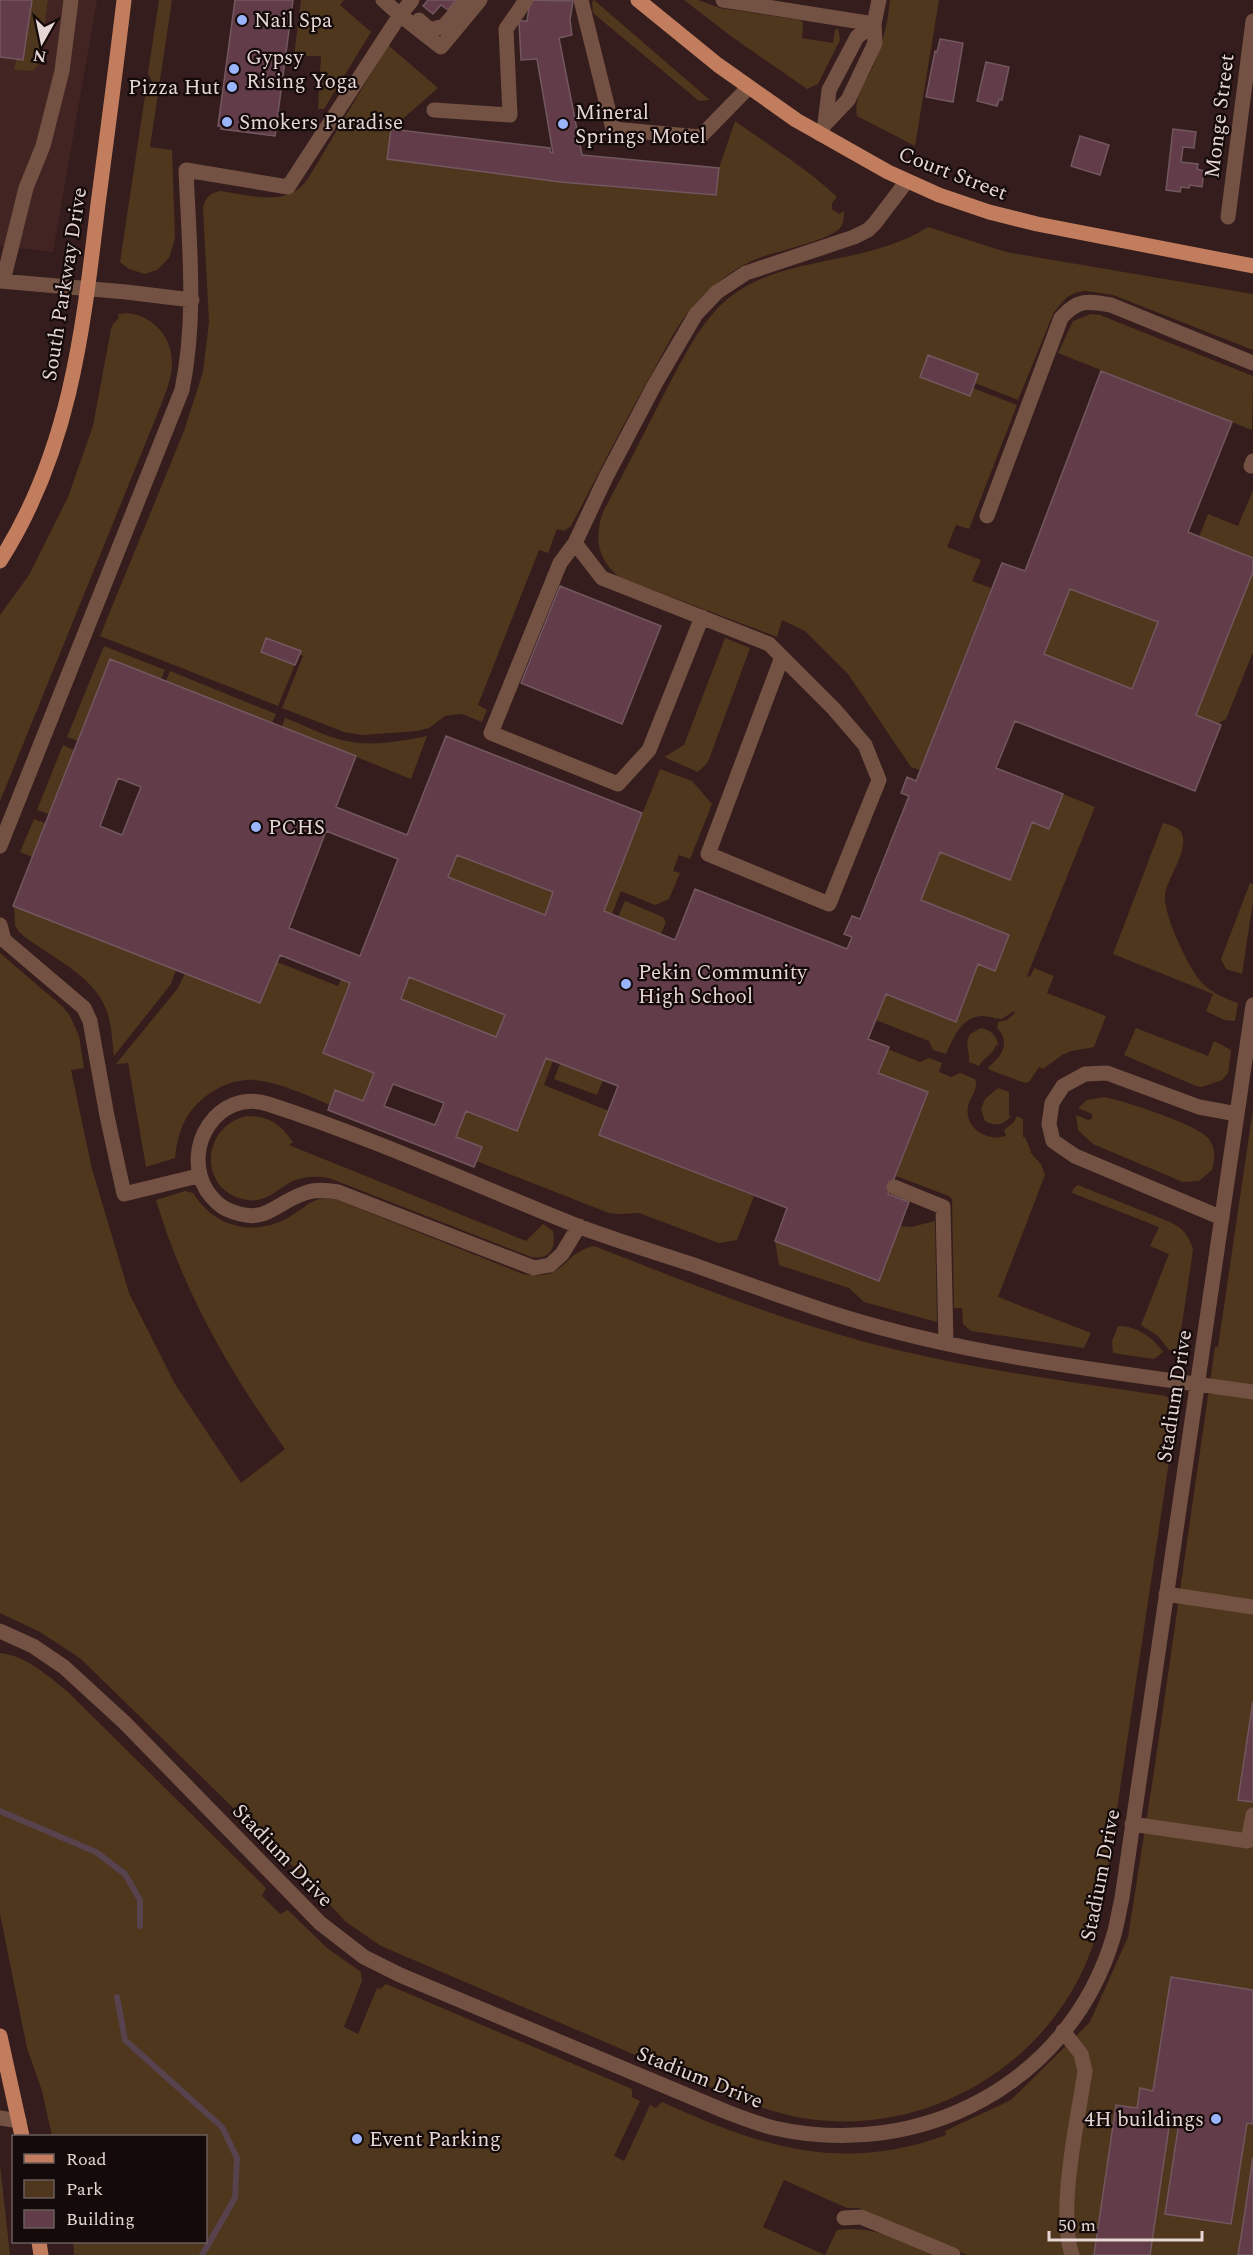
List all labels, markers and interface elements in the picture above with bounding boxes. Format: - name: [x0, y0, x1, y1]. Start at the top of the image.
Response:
- place label: Nail Spa: [254, 5, 333, 37]
- north arrow: [12, 12, 72, 72]
- marker: Nail Spa: [235, 13, 249, 27]
- place label: Gypsy Rising Yoga: [246, 42, 358, 98]
- text: N: [31, 43, 48, 69]
- street label: Monge Street: [1196, 52, 1244, 180]
- marker: Gypsy Rising Yoga: [227, 62, 241, 76]
- place label: Pizza Hut: [128, 72, 220, 104]
- marker: Pizza Hut: [225, 80, 239, 94]
- place label: Mineral Springs Motel: [575, 97, 706, 153]
- place label: Smokers Paradise: [239, 107, 403, 139]
- marker: Smokers Paradise: [220, 115, 234, 129]
- marker: Mineral Springs Motel: [556, 117, 570, 131]
- street label: Court Street: [893, 138, 1012, 209]
- street label: South Parkway Drive: [34, 185, 96, 383]
- place label: PCHS: [268, 812, 325, 844]
- marker: PCHS: [249, 820, 263, 834]
- place label: Pekin Community High School: [638, 957, 808, 1013]
- marker: Pekin Community High School: [619, 977, 633, 991]
- street label: Stadium Drive: [1149, 1328, 1201, 1465]
- street label: Stadium Drive: [224, 1796, 340, 1915]
- street label: Stadium Drive: [1073, 1806, 1129, 1944]
- street label: Stadium Drive: [632, 2038, 768, 2118]
- place label: 4H buildings: [1084, 2104, 1204, 2136]
- marker: 4H buildings: [1209, 2112, 1223, 2126]
- place label: Event Parking: [369, 2124, 501, 2156]
- marker: Event Parking: [350, 2132, 364, 2146]
- legend: [12, 2135, 207, 2243]
- text: Road: [66, 2146, 107, 2173]
- text: Park: [66, 2176, 103, 2203]
- scale bar: [1049, 2204, 1202, 2242]
- text: Building: [66, 2206, 135, 2233]
- text: 50 m: [1058, 2212, 1096, 2239]

